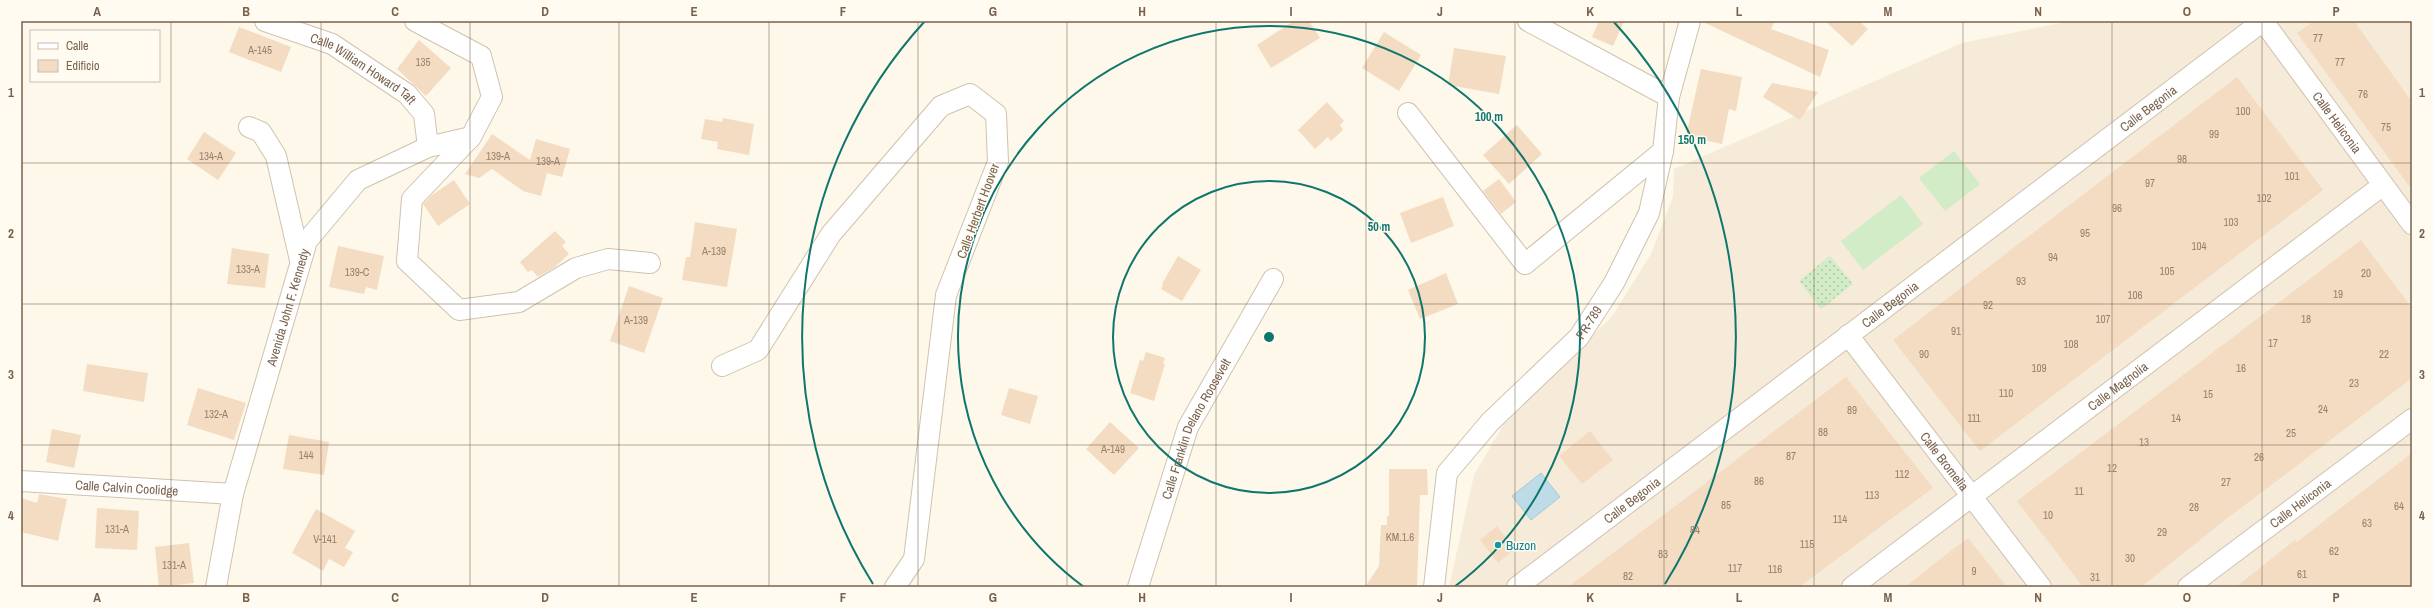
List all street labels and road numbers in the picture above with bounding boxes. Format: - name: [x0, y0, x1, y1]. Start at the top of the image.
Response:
- street label: Calle William Howard Taft: [308, 29, 420, 107]
- street label: Calle Begonia: [2116, 81, 2180, 135]
- street label: Calle Heliconia: [2309, 88, 2366, 157]
- street label: Calle Herbert Hoover: [953, 161, 1003, 261]
- street label: Avenida John F. Kennedy: [262, 246, 313, 369]
- street label: Calle Begonia: [1858, 277, 1922, 331]
- street label: PR-789: [1572, 302, 1606, 342]
- street label: Calle Franklin Delano Roosevelt: [1157, 355, 1234, 501]
- street label: Calle Magnolia: [2084, 358, 2151, 414]
- street label: Calle Bromelia: [1917, 428, 1973, 494]
- street label: Calle Begonia: [1600, 473, 1664, 527]
- street label: Calle Heliconia: [2266, 474, 2334, 532]
- street label: Calle Calvin Coolidge: [75, 476, 179, 499]

